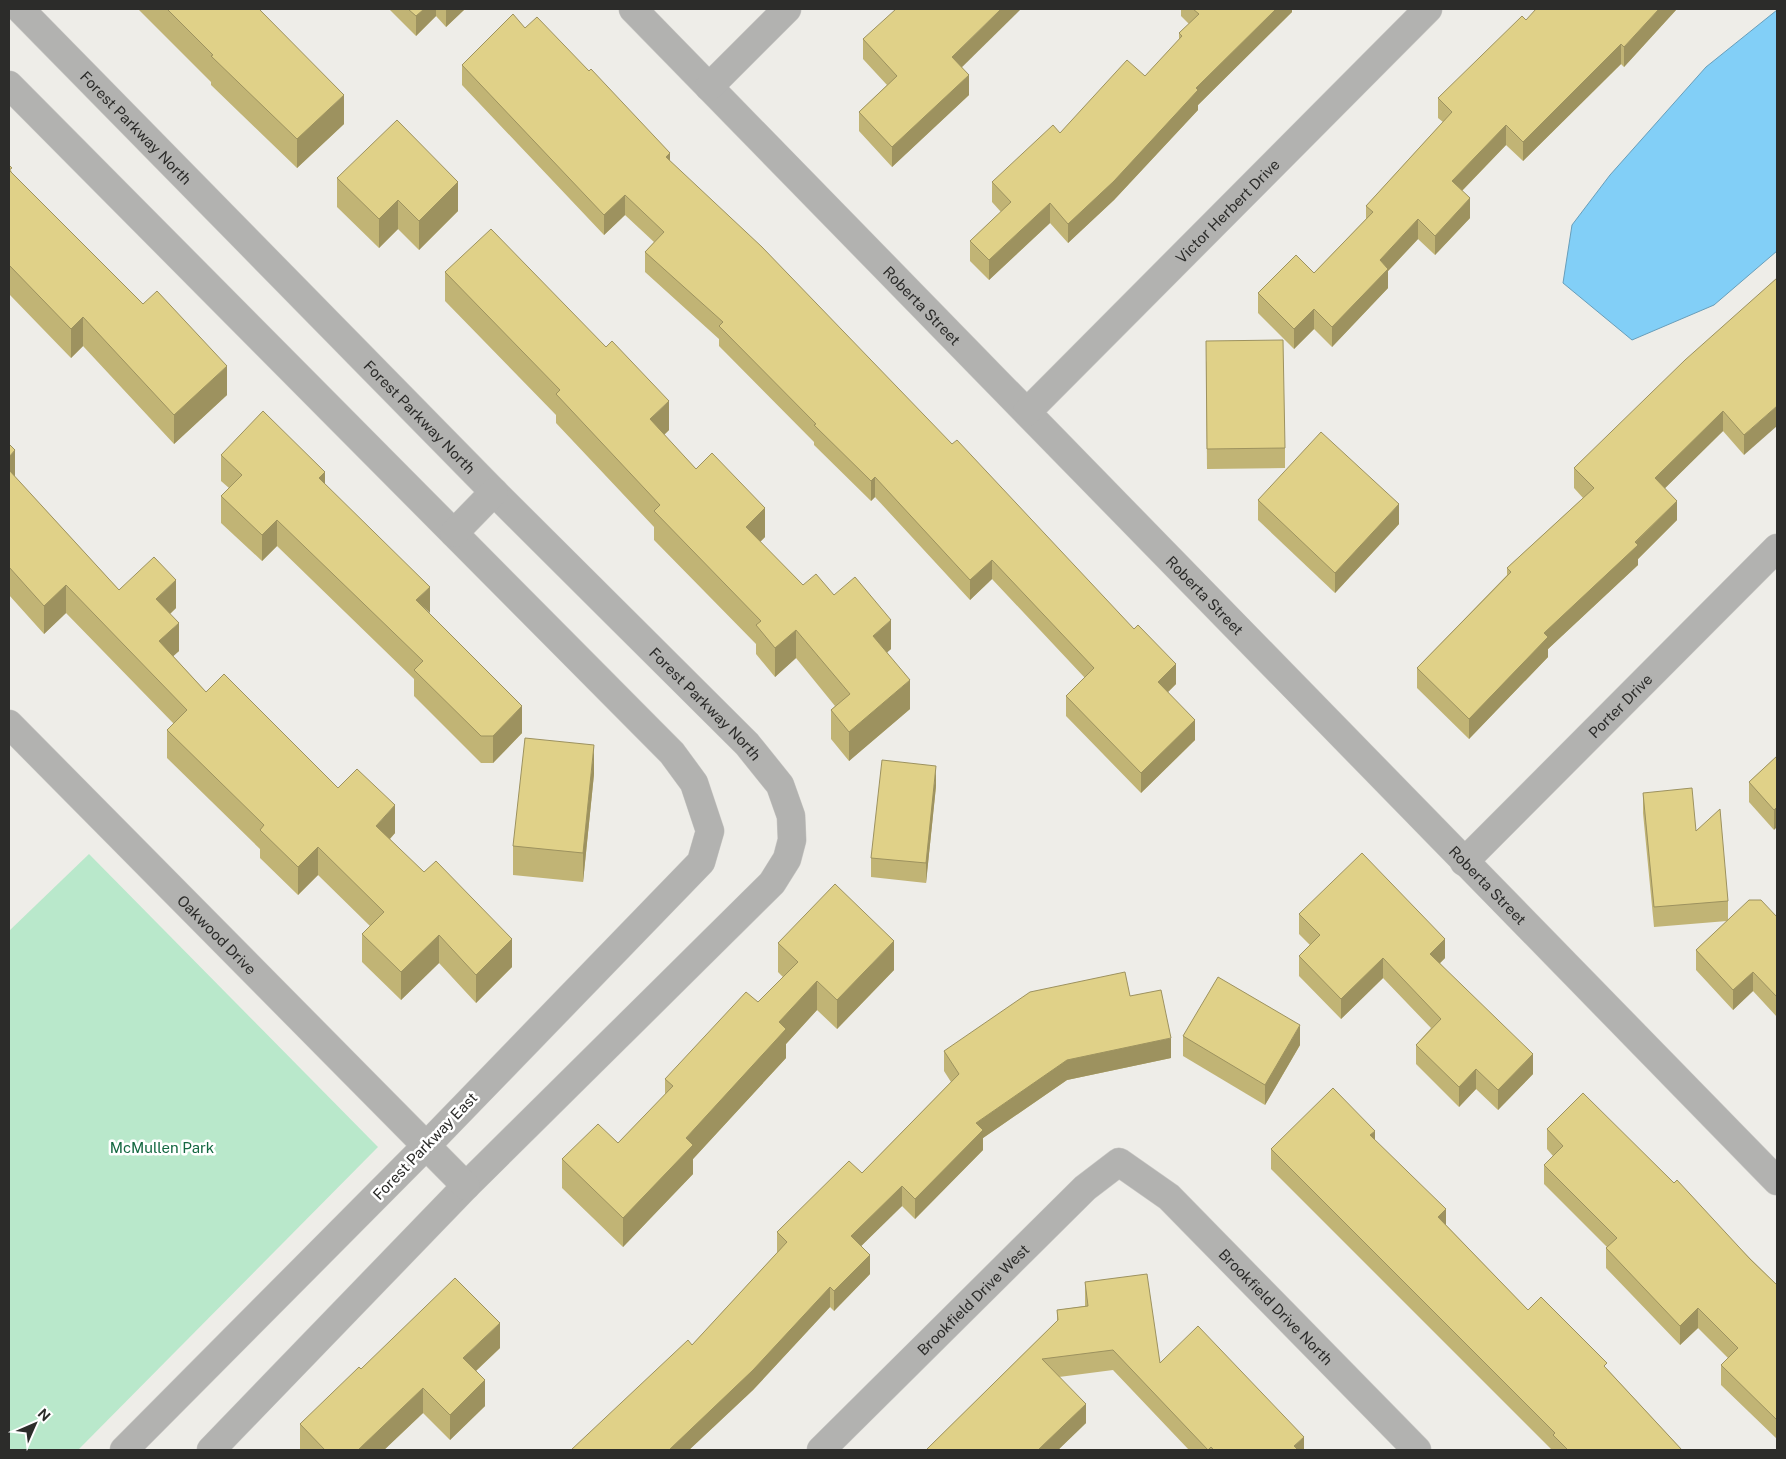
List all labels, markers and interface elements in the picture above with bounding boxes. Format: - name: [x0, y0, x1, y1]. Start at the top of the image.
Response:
- street label: Forest Parkway North: [77, 67, 195, 188]
- street label: Victor Herbert Drive: [1172, 155, 1283, 266]
- street label: Roberta Street: [880, 262, 964, 348]
- street label: Forest Parkway North: [361, 356, 479, 477]
- street label: Roberta Street: [1163, 552, 1247, 638]
- street label: Forest Parkway North: [646, 644, 765, 763]
- street label: Porter Drive: [1585, 670, 1655, 741]
- street label: Roberta Street: [1446, 842, 1530, 928]
- street label: Oakwood Drive: [174, 891, 260, 978]
- street label: Forest Parkway East: [369, 1089, 481, 1203]
- park label: McMullen Park: [110, 1139, 214, 1156]
- street label: Brookfield Drive West: [914, 1240, 1032, 1358]
- street label: Brookfield Drive North: [1216, 1245, 1337, 1368]
- north arrow: [10, 1399, 60, 1449]
- text: N: [35, 1405, 54, 1424]

